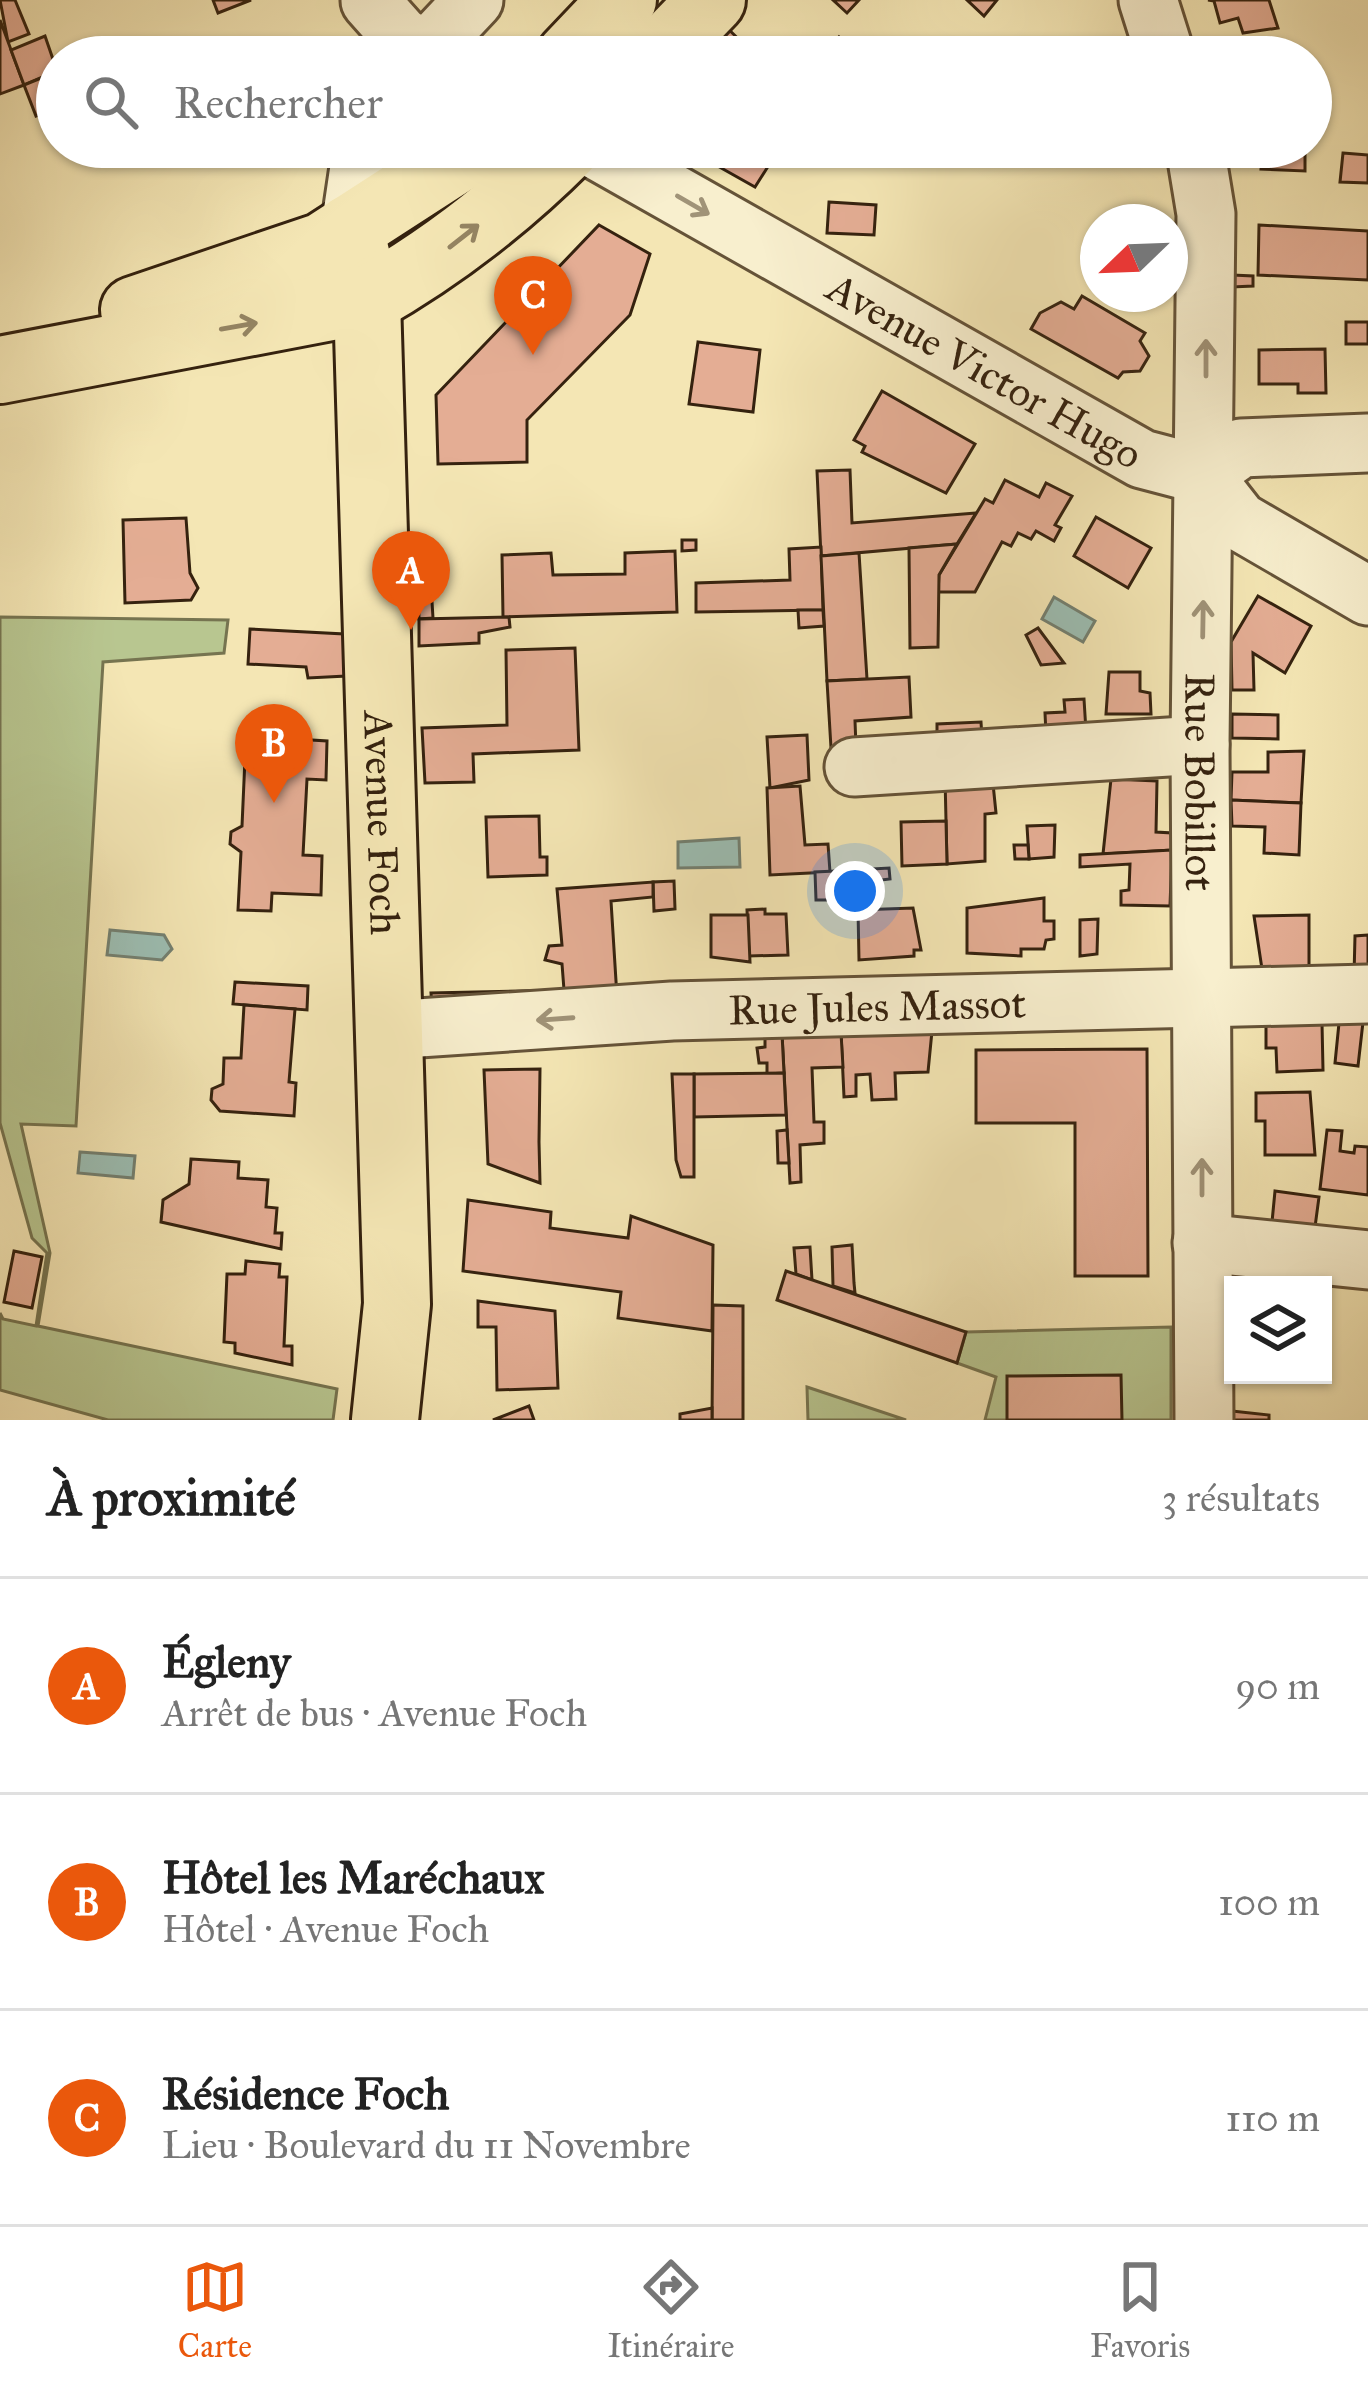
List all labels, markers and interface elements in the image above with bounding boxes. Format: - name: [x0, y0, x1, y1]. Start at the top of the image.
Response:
- search box: [36, 36, 1332, 168]
- icon: search: [78, 69, 144, 135]
- text: Rechercher: [174, 75, 383, 130]
- one-way arrow: [674, 194, 709, 217]
- north arrow: [1080, 204, 1188, 312]
- one-way arrow: [448, 224, 480, 250]
- pin: C: [494, 256, 572, 355]
- street label: Avenue Victor Hugo: [816, 260, 1151, 481]
- one-way arrow: [219, 314, 258, 336]
- one-way arrow: [1195, 339, 1217, 378]
- pin: A: [372, 531, 450, 630]
- one-way arrow: [1191, 600, 1214, 639]
- street label: Rue Bobillot: [1173, 673, 1226, 891]
- pin: B: [235, 704, 313, 803]
- street label: Avenue Foch: [352, 708, 411, 936]
- your location: [825, 861, 885, 921]
- street label: Rue Jules Massot: [728, 977, 1027, 1037]
- one-way arrow: [536, 1008, 575, 1031]
- one-way arrow: [1191, 1158, 1213, 1197]
- map controls: [1224, 1276, 1332, 1384]
- button: layers: [1224, 1276, 1332, 1384]
- text: À proximité: [48, 1467, 296, 1529]
- text: 3 résultats: [1162, 1474, 1320, 1522]
- text: Égleny: [162, 1634, 291, 1689]
- text: A: [74, 1662, 100, 1710]
- text: 90 m: [1235, 1662, 1320, 1710]
- text: Arrêt de bus · Avenue Foch: [162, 1689, 587, 1737]
- text: Hôtel les Maréchaux: [162, 1850, 544, 1905]
- text: B: [74, 1878, 100, 1926]
- text: 100 m: [1218, 1878, 1320, 1926]
- text: Hôtel · Avenue Foch: [162, 1905, 489, 1953]
- text: Résidence Foch: [162, 2066, 449, 2121]
- text: C: [74, 2094, 100, 2142]
- text: 110 m: [1225, 2094, 1320, 2142]
- text: Lieu · Boulevard du 11 Novembre: [162, 2121, 691, 2169]
- tab: Carte: [178, 2254, 252, 2366]
- tab: Itinéraire: [607, 2254, 735, 2366]
- tab: Favoris: [1090, 2254, 1190, 2366]

